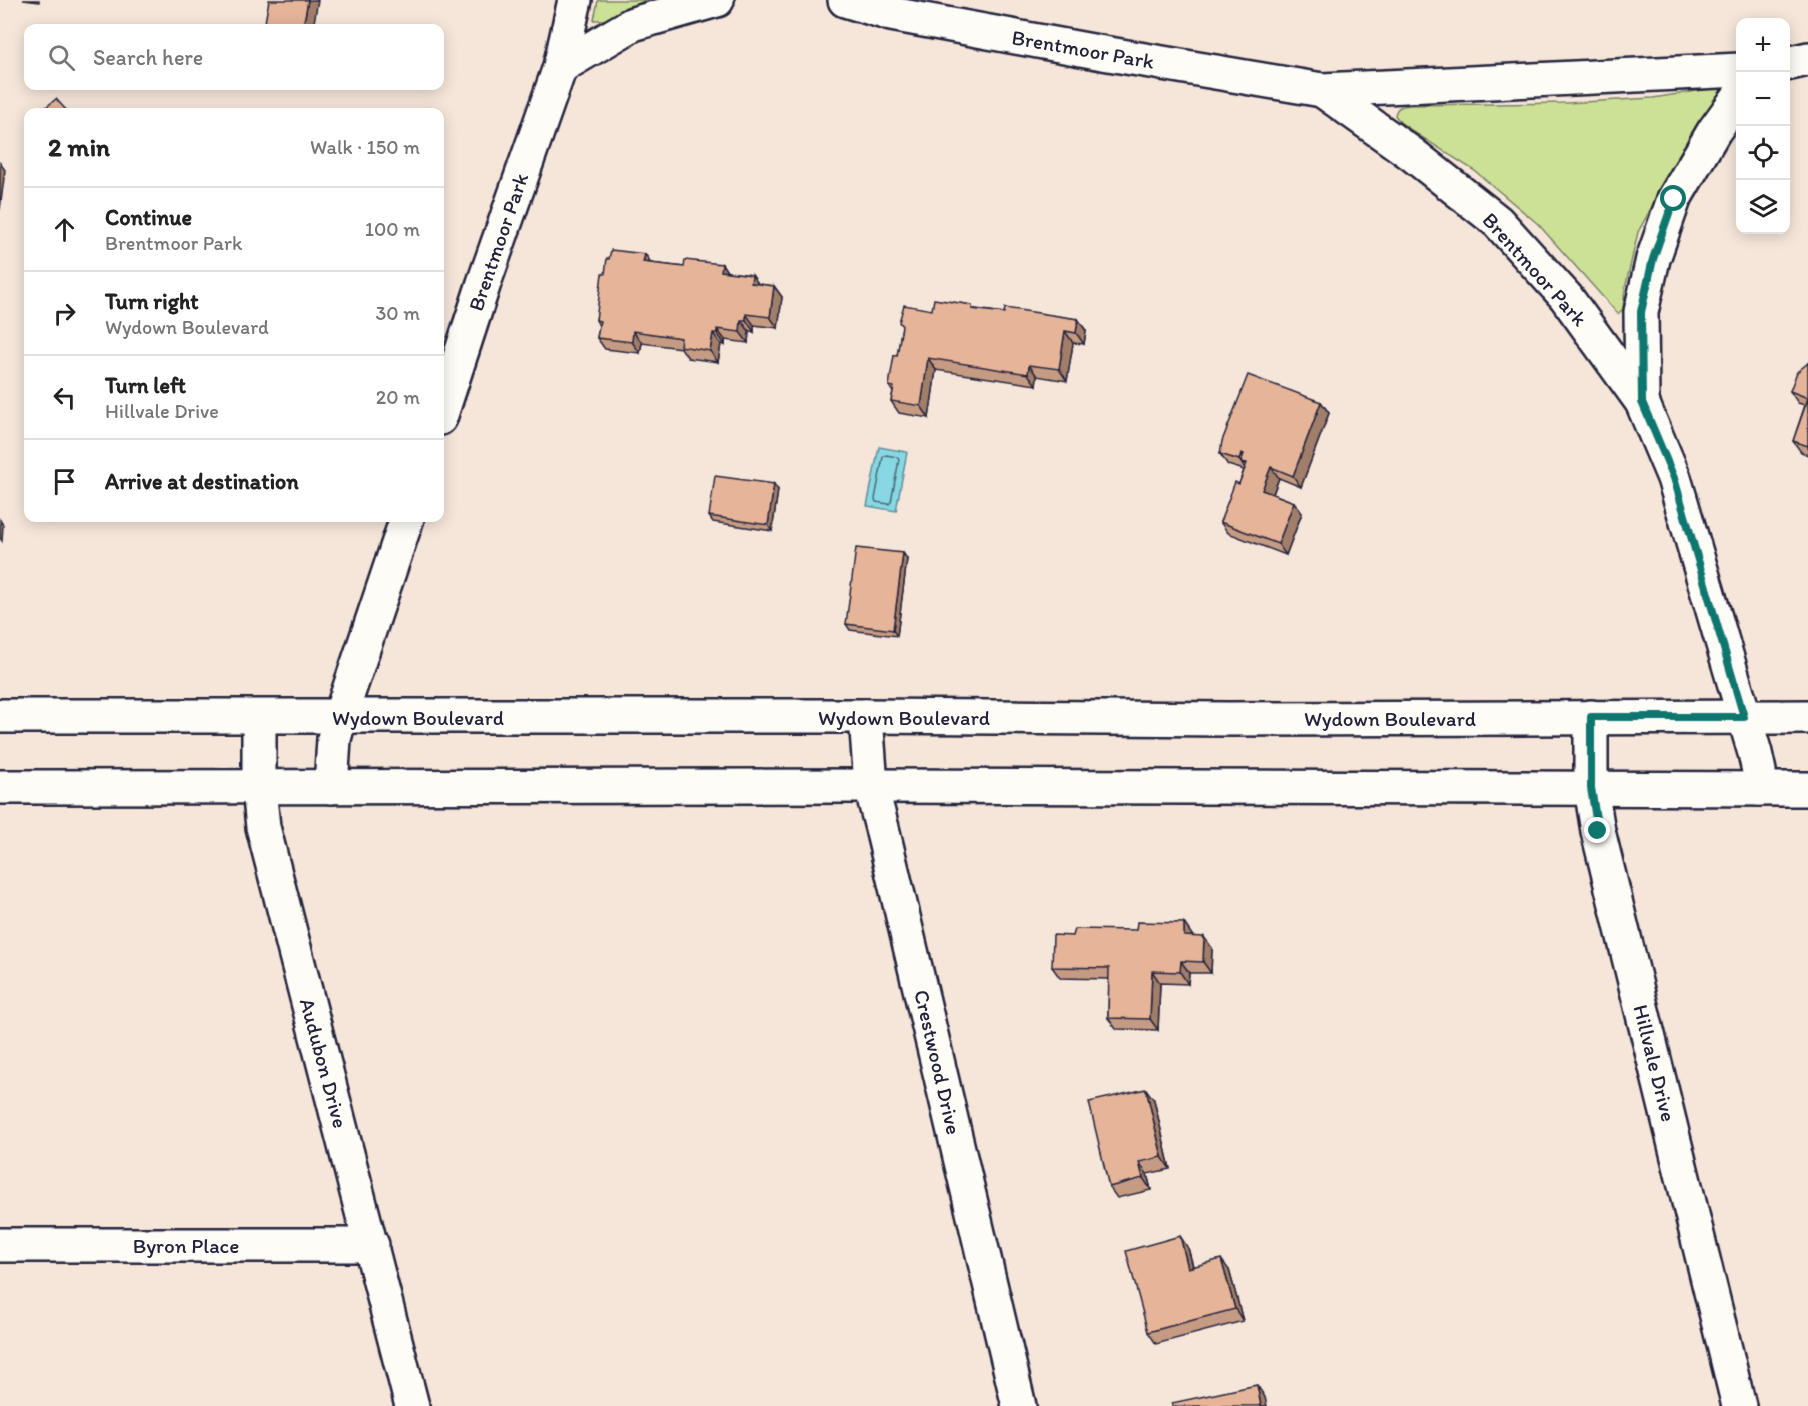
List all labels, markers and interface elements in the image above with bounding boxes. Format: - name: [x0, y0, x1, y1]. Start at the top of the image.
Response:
- map controls: [1736, 18, 1790, 234]
- button: +: [1736, 18, 1790, 72]
- search box: [24, 24, 444, 90]
- street label: Brentmoor Park: [1010, 24, 1156, 74]
- icon: search: [45, 41, 78, 74]
- text: Search here: [93, 44, 203, 71]
- button: −: [1736, 72, 1790, 126]
- button: locate: [1736, 126, 1790, 180]
- text: 2 min: [48, 131, 110, 163]
- text: Walk · 150 m: [310, 135, 420, 159]
- street label: Brentmoor Park: [463, 170, 533, 314]
- button: layers: [1736, 180, 1790, 234]
- route start: [1660, 185, 1686, 211]
- text: Continue: [105, 204, 192, 231]
- street label: Brentmoor Park: [1477, 207, 1593, 331]
- icon: ahead: [48, 213, 81, 246]
- text: 100 m: [365, 217, 420, 241]
- text: Brentmoor Park: [105, 231, 242, 255]
- text: Turn right: [105, 288, 199, 315]
- icon: right: [48, 297, 81, 330]
- text: 30 m: [375, 301, 420, 325]
- text: Wydown Boulevard: [105, 315, 269, 339]
- text: Turn left: [105, 372, 186, 399]
- icon: left: [48, 381, 81, 414]
- text: 20 m: [376, 385, 420, 409]
- text: Hillvale Drive: [105, 399, 219, 423]
- icon: arrive: [48, 465, 81, 498]
- text: Arrive at destination: [105, 468, 299, 495]
- street label: Wydown Boulevard: [332, 705, 504, 730]
- street label: Wydown Boulevard: [818, 705, 990, 730]
- street label: Wydown Boulevard: [1304, 706, 1476, 731]
- route end: [1584, 817, 1610, 843]
- street label: Crestwood Drive: [909, 987, 967, 1137]
- street label: Audubon Drive: [295, 995, 353, 1131]
- street label: Hillvale Drive: [1628, 1002, 1682, 1124]
- street label: Byron Place: [133, 1233, 239, 1258]

